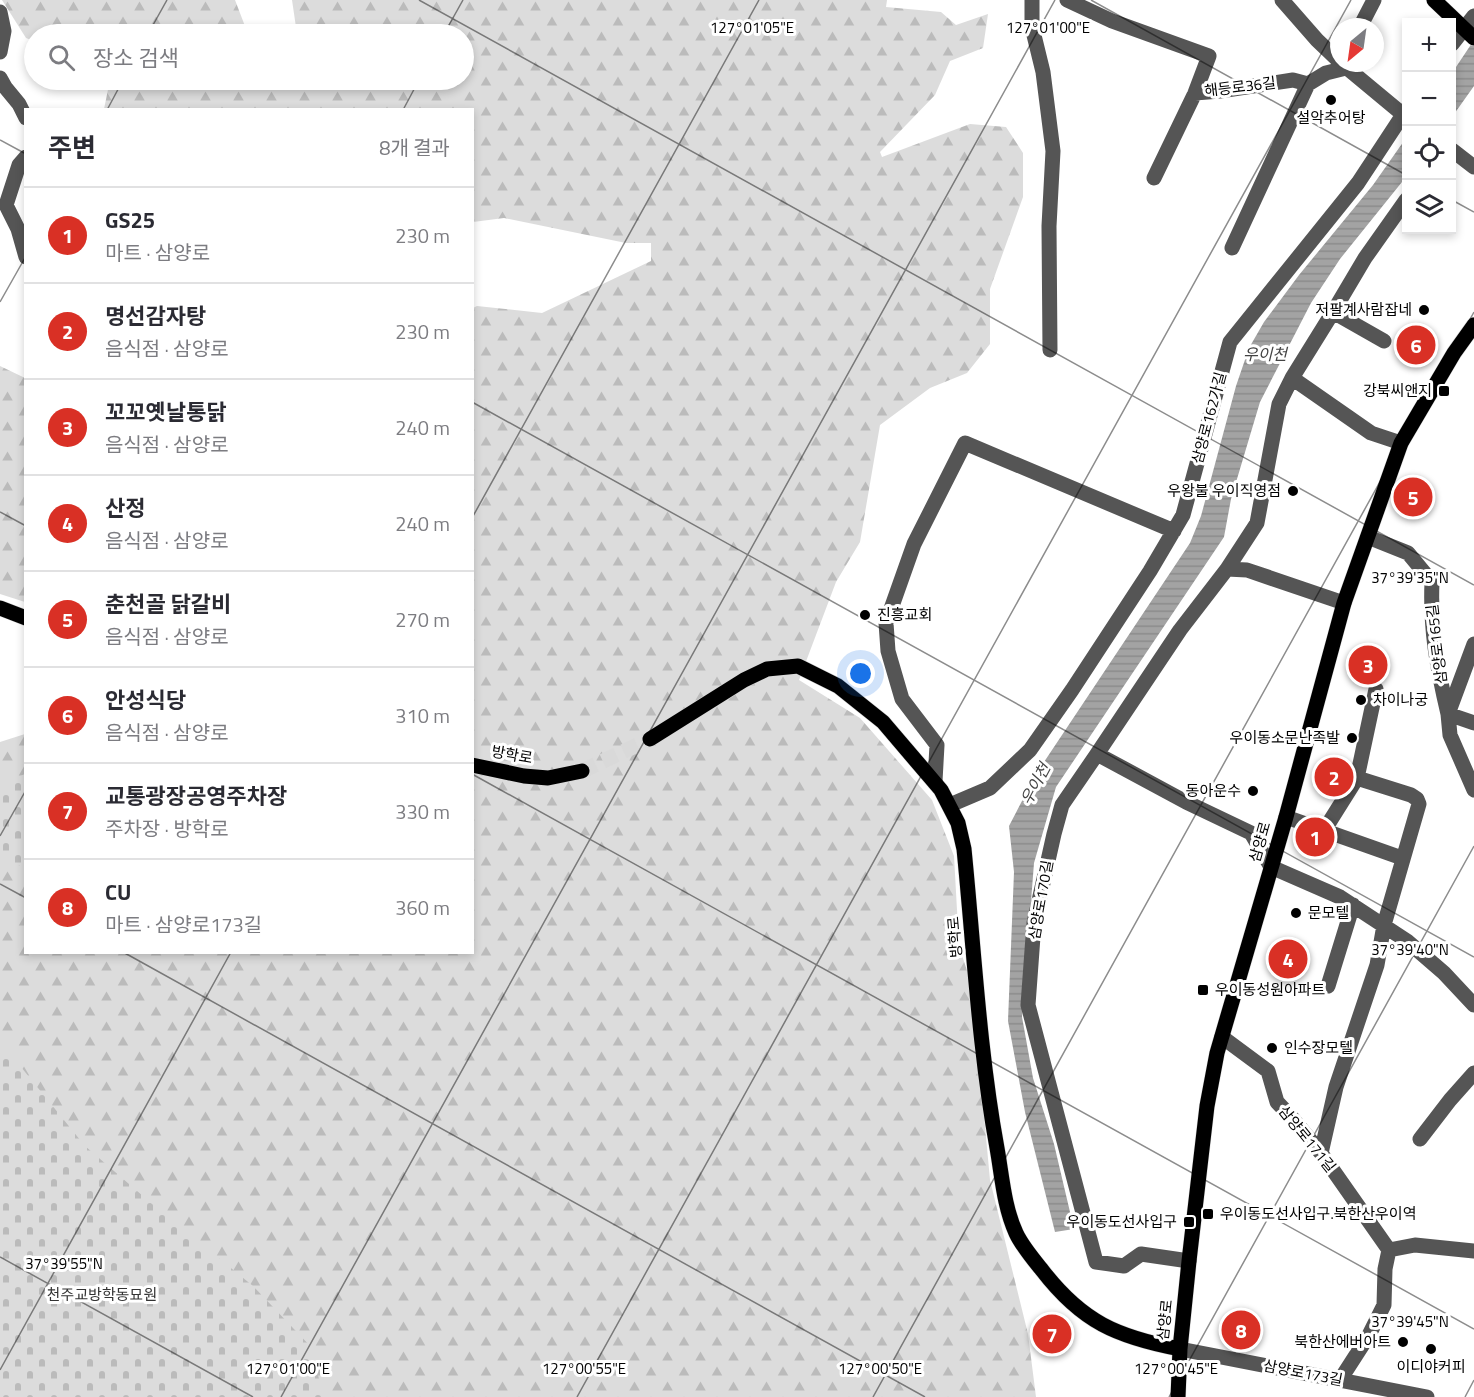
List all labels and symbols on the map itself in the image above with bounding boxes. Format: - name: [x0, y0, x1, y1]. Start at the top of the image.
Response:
- text: 127°01'05"E: [710, 16, 794, 39]
- text: 127°01'00"E: [1006, 16, 1090, 39]
- north arrow: [1330, 18, 1384, 72]
- street label: 해등로36길: [1203, 71, 1277, 102]
- marker: 설악추어탕: [1324, 93, 1338, 107]
- place label: 설악추어탕: [1296, 106, 1366, 129]
- place label: 저팔계사람잡네: [1315, 298, 1412, 321]
- marker: 저팔계사람잡네: [1417, 303, 1431, 317]
- pin: 6: [1396, 322, 1436, 368]
- water label: 우이천: [1243, 342, 1289, 366]
- street label: 삼양로162가길: [1185, 369, 1232, 466]
- place label: 강북씨앤지: [1363, 379, 1432, 402]
- marker: 강북씨앤지: [1437, 384, 1451, 398]
- pin: 5: [1394, 474, 1432, 520]
- place label: 우왕불 우이직영점: [1167, 479, 1281, 502]
- marker: 우왕불 우이직영점: [1286, 484, 1300, 498]
- text: 37°39'35"N: [1371, 566, 1449, 589]
- place label: 진흥교회: [877, 603, 932, 626]
- street label: 삼양로165길: [1420, 603, 1453, 685]
- marker: 진흥교회: [858, 608, 872, 622]
- pin: 3: [1348, 642, 1388, 688]
- your location: [846, 659, 875, 688]
- place label: 차이나궁: [1373, 688, 1428, 711]
- marker: 차이나궁: [1354, 693, 1368, 707]
- place label: 우이동소문난족발: [1230, 726, 1340, 749]
- marker: 우이동소문난족발: [1345, 731, 1359, 745]
- street label: 방학로: [490, 740, 534, 769]
- pin: 2: [1314, 754, 1354, 800]
- water label: 우이천: [1014, 757, 1057, 809]
- place label: 동아운수: [1186, 779, 1241, 802]
- marker: 동아운수: [1246, 784, 1260, 798]
- pin: 1: [1296, 814, 1334, 860]
- street label: 삼양로: [1243, 819, 1276, 865]
- street label: 삼양로170길: [1022, 858, 1059, 942]
- place label: 문모텔: [1308, 901, 1349, 924]
- marker: 문모텔: [1289, 906, 1303, 920]
- street label: 방학로: [941, 915, 968, 959]
- pin: 4: [1268, 936, 1308, 982]
- text: 37°39'40"N: [1371, 938, 1449, 961]
- place label: 우이동성원아파트: [1215, 978, 1326, 1001]
- marker: 우이동성원아파트: [1196, 983, 1210, 997]
- place label: 인수장모텔: [1284, 1036, 1353, 1059]
- marker: 인수장모텔: [1265, 1041, 1279, 1055]
- street label: 삼양로171길: [1273, 1100, 1342, 1177]
- place label: 우이동도선사입구.북한산우이역: [1220, 1202, 1416, 1225]
- marker: 우이동도선사입구.북한산우이역: [1201, 1207, 1215, 1221]
- place label: 우이동도선사입구: [1067, 1210, 1177, 1233]
- marker: 우이동도선사입구: [1182, 1215, 1196, 1229]
- text: 37°39'55"N: [25, 1252, 103, 1275]
- park label: 천주교방학동묘원: [47, 1283, 157, 1306]
- street label: 삼양로: [1151, 1298, 1178, 1342]
- pin: 8: [1222, 1308, 1260, 1352]
- text: 37°39'45"N: [1371, 1310, 1449, 1333]
- pin: 7: [1032, 1312, 1072, 1356]
- place label: 북한산에버아트: [1294, 1330, 1391, 1353]
- marker: 북한산에버아트: [1396, 1335, 1410, 1349]
- marker: 이디야커피: [1424, 1342, 1438, 1356]
- street label: 삼양로173길: [1261, 1354, 1345, 1391]
- place label: 이디야커피: [1396, 1355, 1466, 1378]
- text: 127°01'00"E: [246, 1357, 330, 1380]
- text: 127°00'55"E: [542, 1357, 626, 1380]
- text: 127°00'50"E: [838, 1357, 922, 1380]
- text: 127°00'45"E: [1134, 1357, 1218, 1380]

